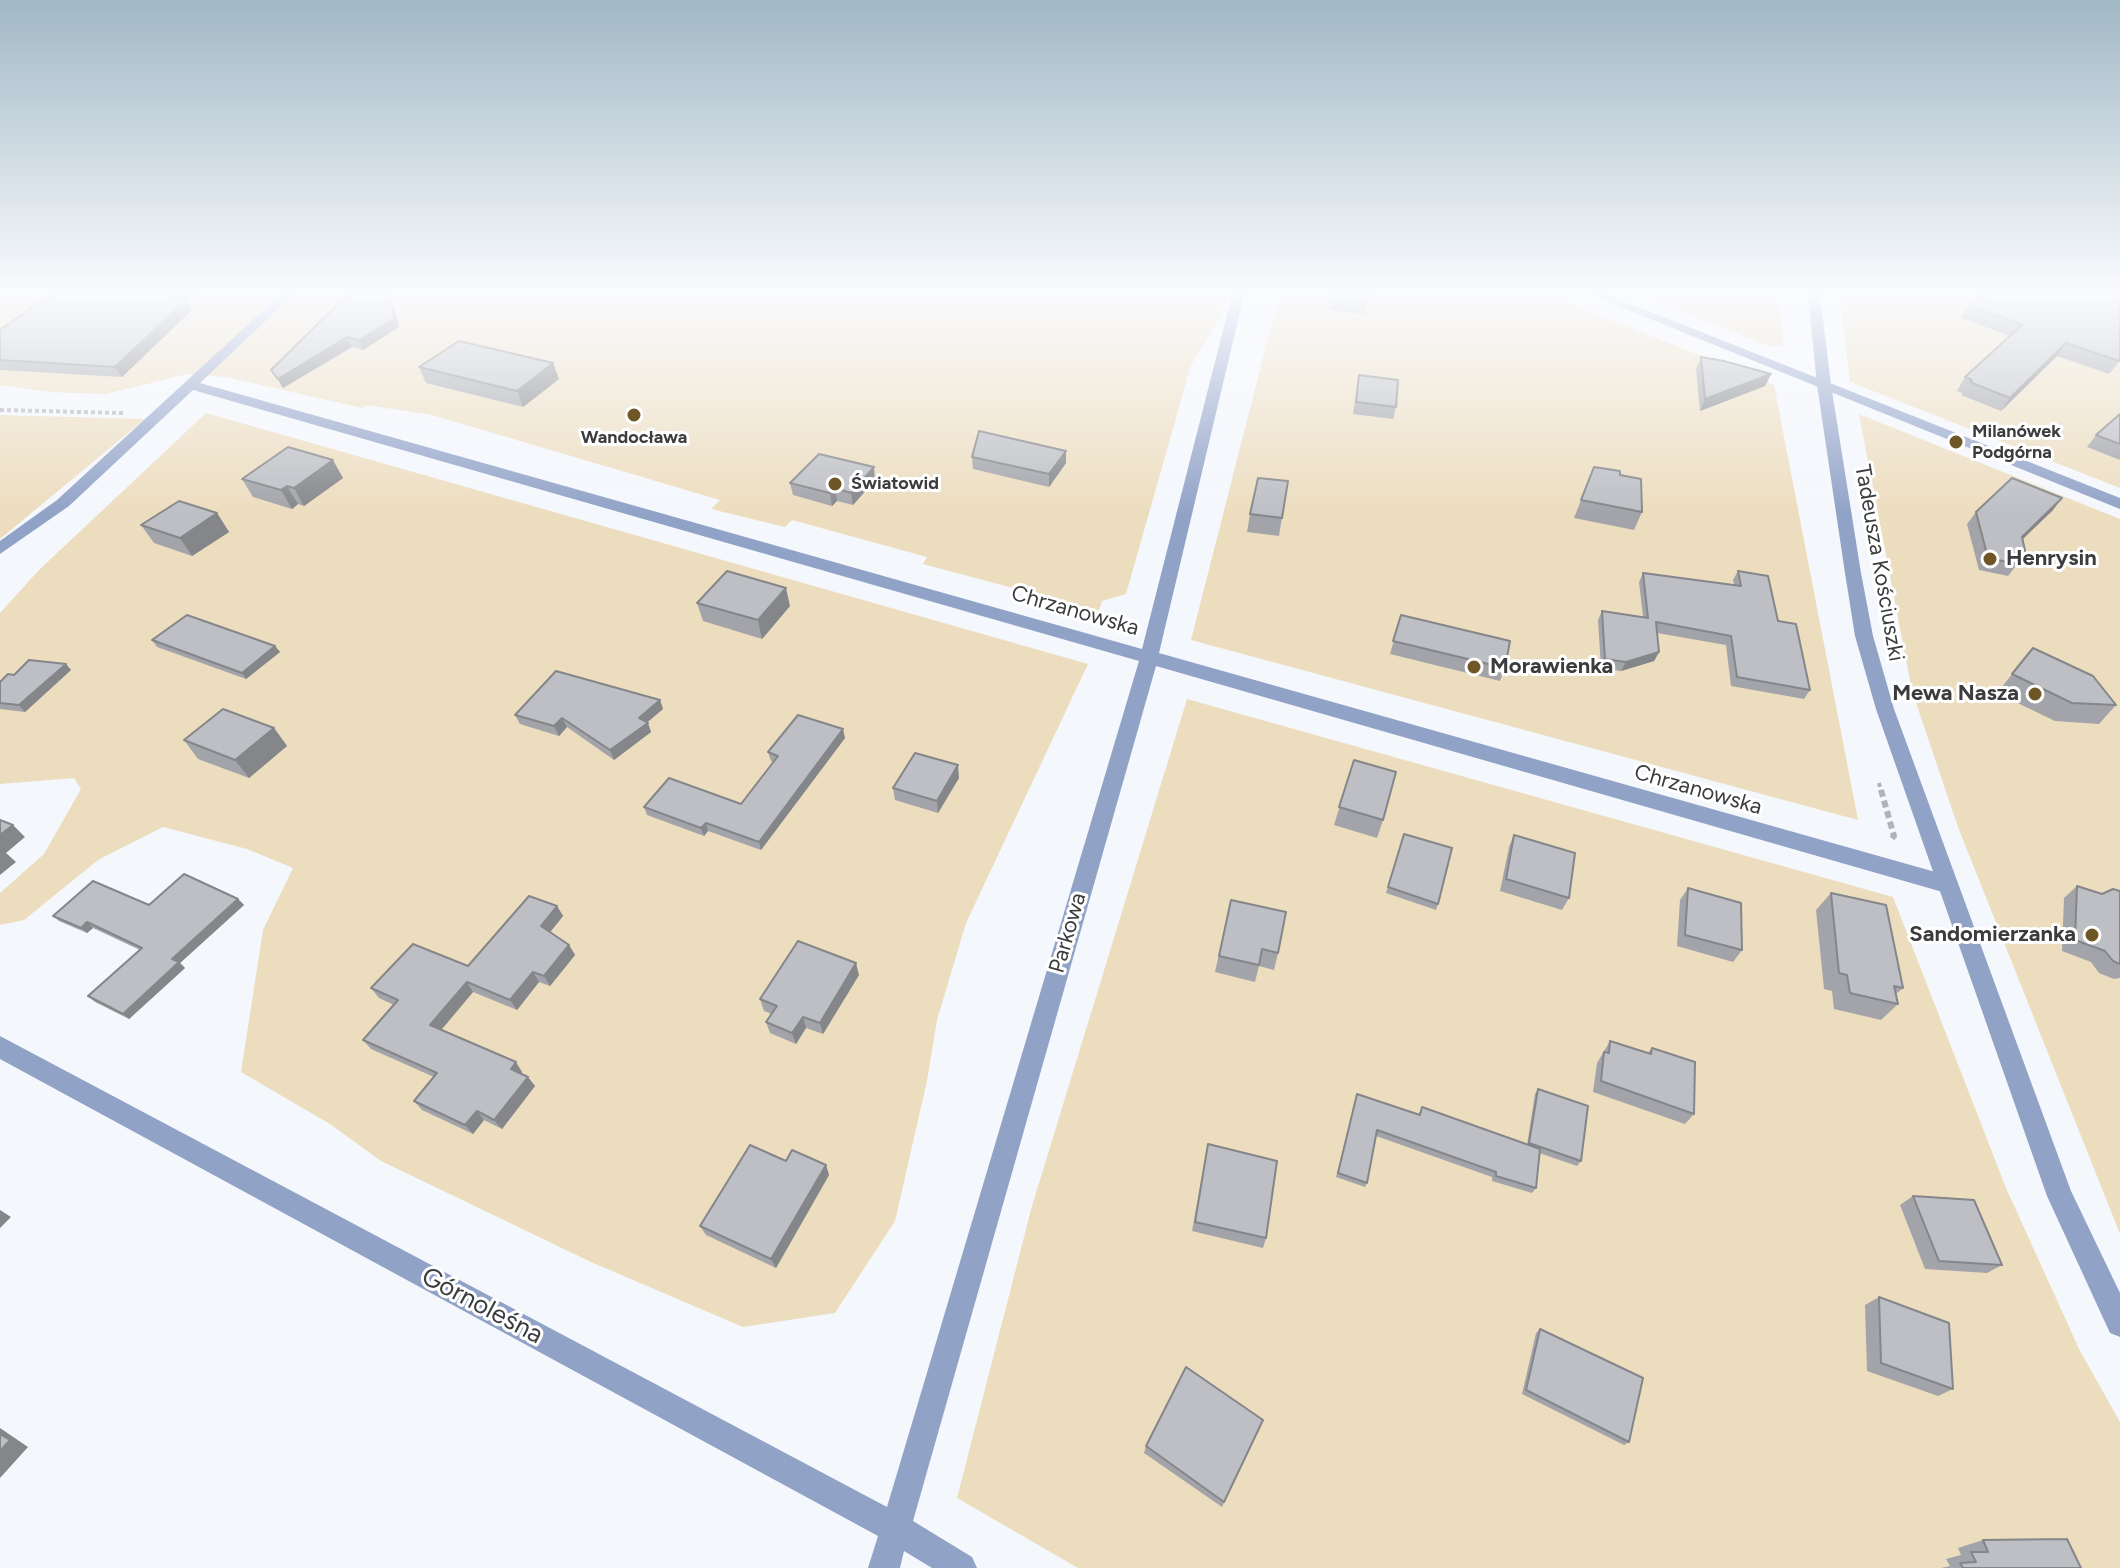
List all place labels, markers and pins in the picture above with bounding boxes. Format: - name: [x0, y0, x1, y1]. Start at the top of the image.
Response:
- marker: Wandocława: [625, 406, 643, 424]
- place label: Milanówek Podgórna: [1972, 421, 2061, 464]
- place label: Wandocława: [581, 427, 687, 449]
- marker: Milanówek Podgórna: [1947, 433, 1965, 451]
- place label: Światowid: [851, 473, 939, 495]
- marker: Światowid: [826, 475, 844, 493]
- place label: Henrysin: [2006, 546, 2097, 572]
- marker: Henrysin: [1981, 550, 1999, 568]
- place label: Morawienka: [1490, 654, 1613, 680]
- marker: Morawienka: [1465, 658, 1483, 676]
- place label: Mewa Nasza: [1892, 681, 2019, 707]
- marker: Mewa Nasza: [2026, 685, 2044, 703]
- place label: Sandomierzanka: [1909, 922, 2076, 948]
- marker: Sandomierzanka: [2083, 926, 2101, 944]

